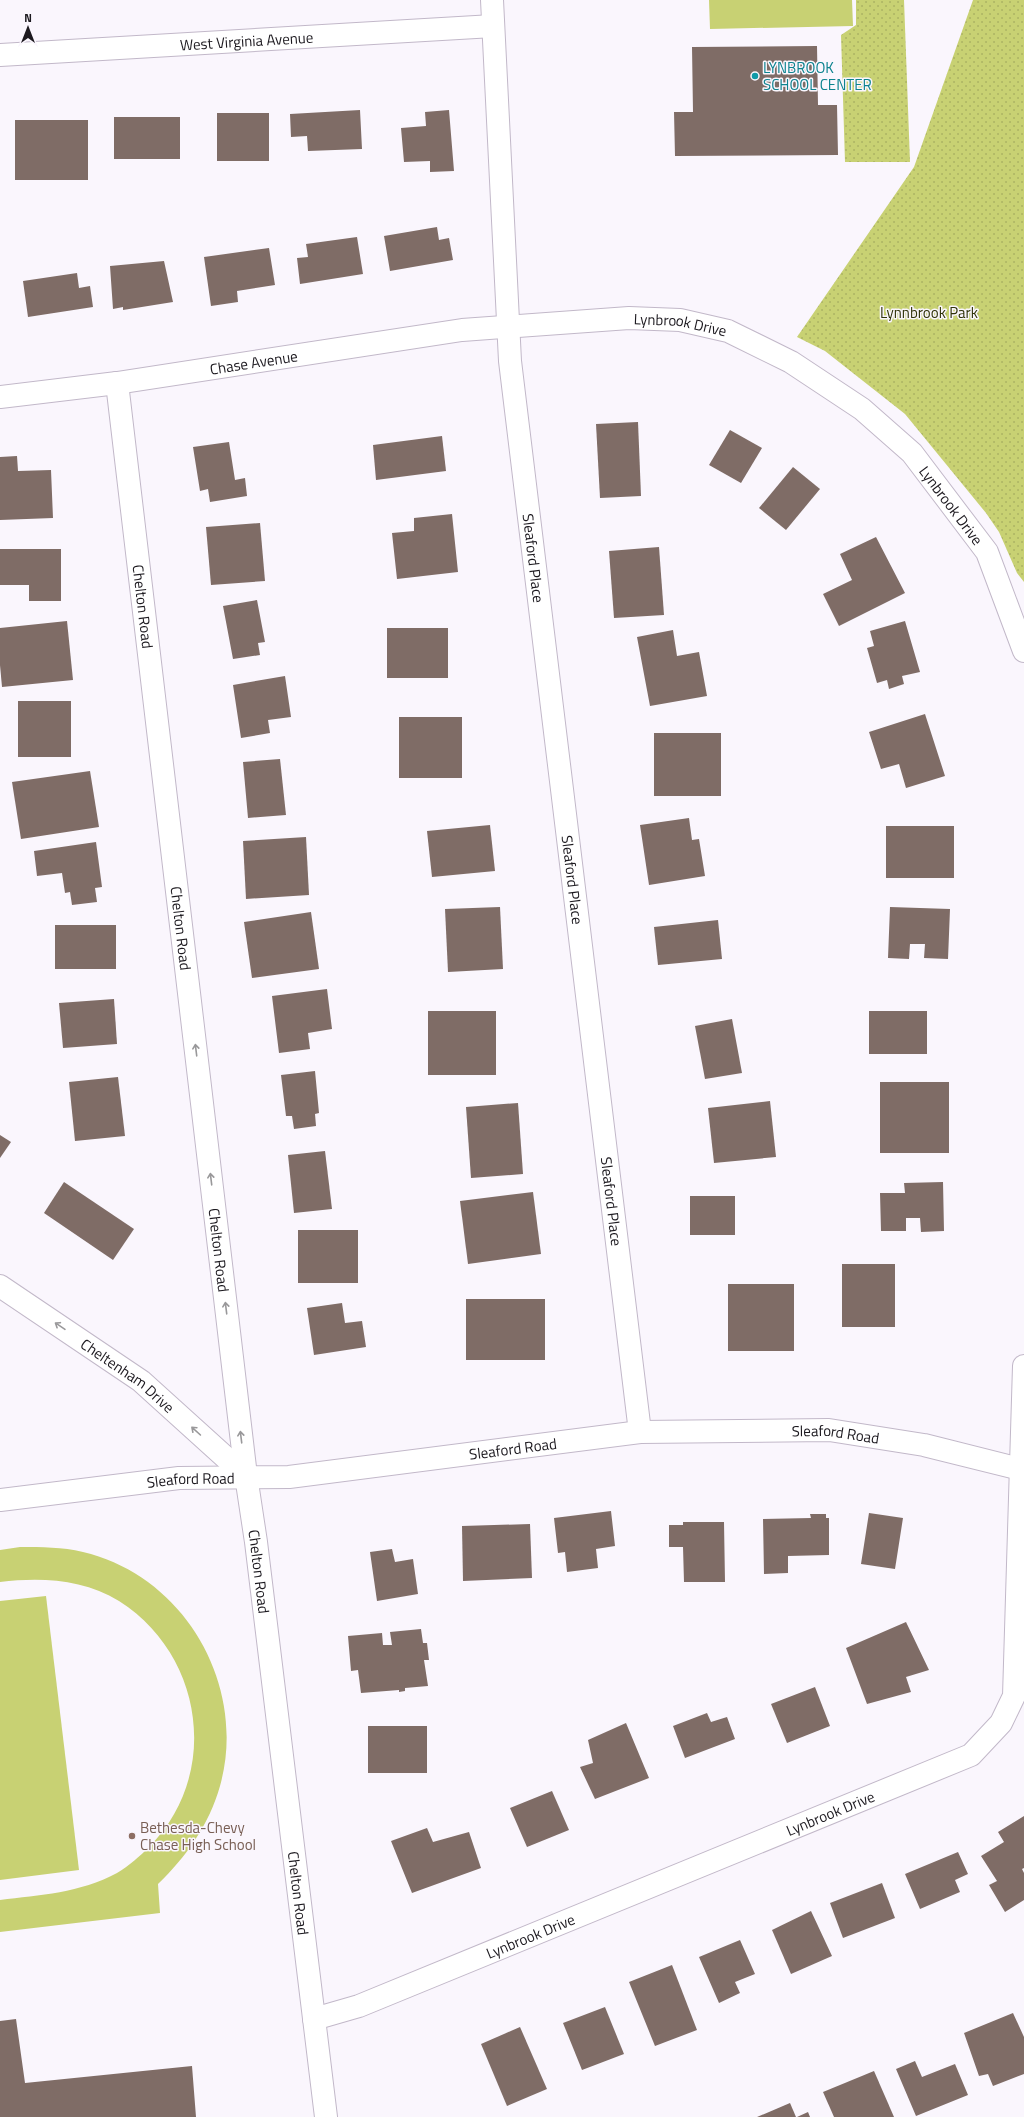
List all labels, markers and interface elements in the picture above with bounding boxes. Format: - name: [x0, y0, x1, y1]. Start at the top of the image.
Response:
- north arrow: [8, 8, 48, 48]
- text: N: [24, 10, 32, 26]
- street label: West Virginia Avenue: [179, 25, 314, 56]
- place label: LYNBROOK SCHOOL CENTER: [763, 56, 872, 96]
- marker: LYNBROOK SCHOOL CENTER: [750, 71, 760, 81]
- park label: Lynnbrook Park: [880, 301, 978, 324]
- street label: Lynbrook Drive: [633, 307, 729, 342]
- street label: Chase Avenue: [208, 344, 299, 380]
- street label: Lynbrook Drive: [914, 461, 989, 550]
- street label: Sleaford Place: [517, 512, 551, 604]
- street label: Chelton Road: [127, 563, 160, 650]
- street label: Sleaford Place: [556, 834, 590, 926]
- street label: Chelton Road: [165, 885, 198, 971]
- one-way arrow: [192, 1044, 200, 1057]
- street label: Sleaford Place: [595, 1156, 629, 1247]
- one-way arrow: [207, 1173, 215, 1186]
- street label: Chelton Road: [203, 1207, 236, 1293]
- one-way arrow: [222, 1302, 230, 1315]
- one-way arrow: [55, 1322, 66, 1330]
- street label: Cheltenham Drive: [76, 1332, 180, 1418]
- street label: Sleaford Road: [792, 1418, 881, 1449]
- one-way arrow: [192, 1427, 202, 1436]
- one-way arrow: [238, 1431, 245, 1444]
- street label: Sleaford Road: [468, 1431, 558, 1465]
- street label: Sleaford Road: [145, 1466, 235, 1493]
- street label: Chelton Road: [243, 1528, 276, 1615]
- street label: Lynbrook Drive: [782, 1784, 878, 1841]
- place label: Bethesda-Chevy Chase High School: [140, 1816, 256, 1856]
- marker: Bethesda-Chevy Chase High School: [127, 1831, 137, 1841]
- street label: Chelton Road: [282, 1850, 315, 1936]
- street label: Lynbrook Drive: [482, 1907, 578, 1964]

